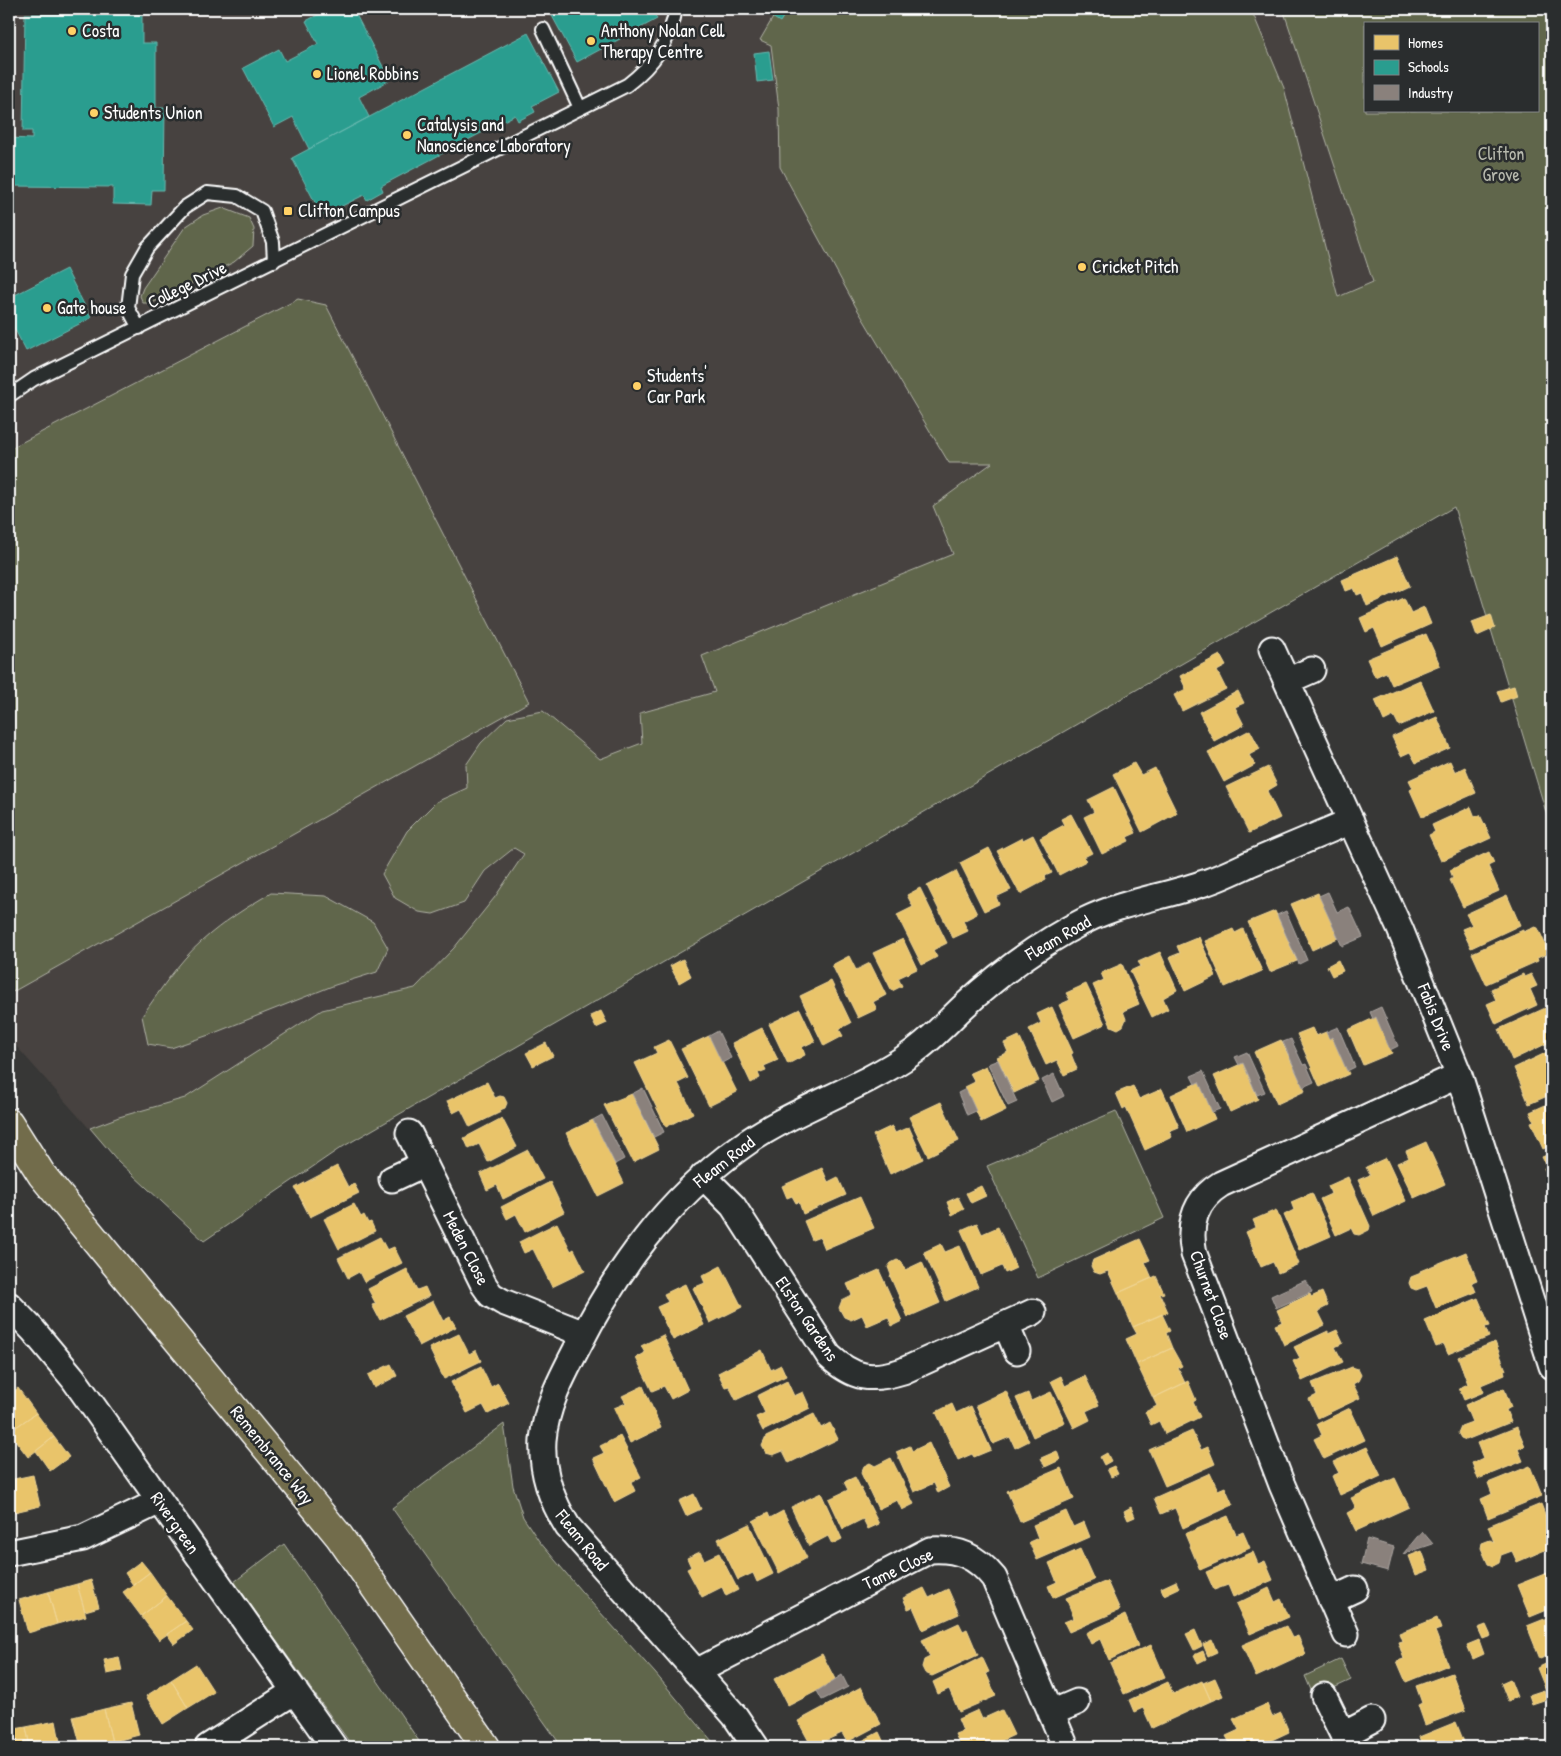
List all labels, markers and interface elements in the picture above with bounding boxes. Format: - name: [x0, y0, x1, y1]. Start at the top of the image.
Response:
- place label: Costa: [82, 18, 119, 43]
- place label: Anthony Nolan Cell Therapy Centre: [601, 18, 725, 64]
- legend: [1364, 22, 1538, 112]
- marker: Costa: [66, 25, 78, 37]
- text: Homes: [1408, 32, 1443, 53]
- marker: Anthony Nolan Cell Therapy Centre: [585, 35, 597, 47]
- text: Schools: [1408, 56, 1449, 77]
- place label: Lionel Robbins: [327, 61, 419, 86]
- marker: Lionel Robbins: [311, 68, 323, 80]
- text: Industry: [1408, 82, 1453, 103]
- place label: Students Union: [104, 100, 203, 125]
- marker: Students Union: [88, 107, 100, 119]
- place label: Catalysis and Nanoscience Laboratory: [417, 112, 571, 158]
- marker: Catalysis and Nanoscience Laboratory: [401, 129, 413, 141]
- park label: Clifton Grove: [1478, 141, 1524, 187]
- place label: Clifton Campus: [298, 198, 400, 223]
- marker: Clifton Campus: [282, 205, 294, 217]
- place label: Cricket Pitch: [1092, 254, 1179, 279]
- street label: College Drive: [143, 255, 231, 314]
- marker: Cricket Pitch: [1076, 261, 1088, 273]
- place label: Gate house: [57, 295, 126, 320]
- marker: Gate house: [41, 302, 53, 314]
- place label: Students' Car Park: [647, 363, 707, 409]
- marker: Students' Car Park: [631, 380, 643, 392]
- street label: Fleam Road: [1020, 909, 1095, 967]
- street label: Fabis Drive: [1411, 979, 1461, 1054]
- street label: Fleam Road: [687, 1130, 760, 1194]
- street label: Meden Close: [437, 1206, 496, 1289]
- street label: Churnet Close: [1184, 1247, 1239, 1343]
- street label: Elston Gardens: [770, 1271, 845, 1366]
- street label: Remembrance Way: [225, 1400, 320, 1510]
- street label: Rivergreen: [145, 1487, 206, 1559]
- street label: Fleam Road: [550, 1503, 615, 1575]
- street label: Tame Close: [859, 1541, 937, 1596]

